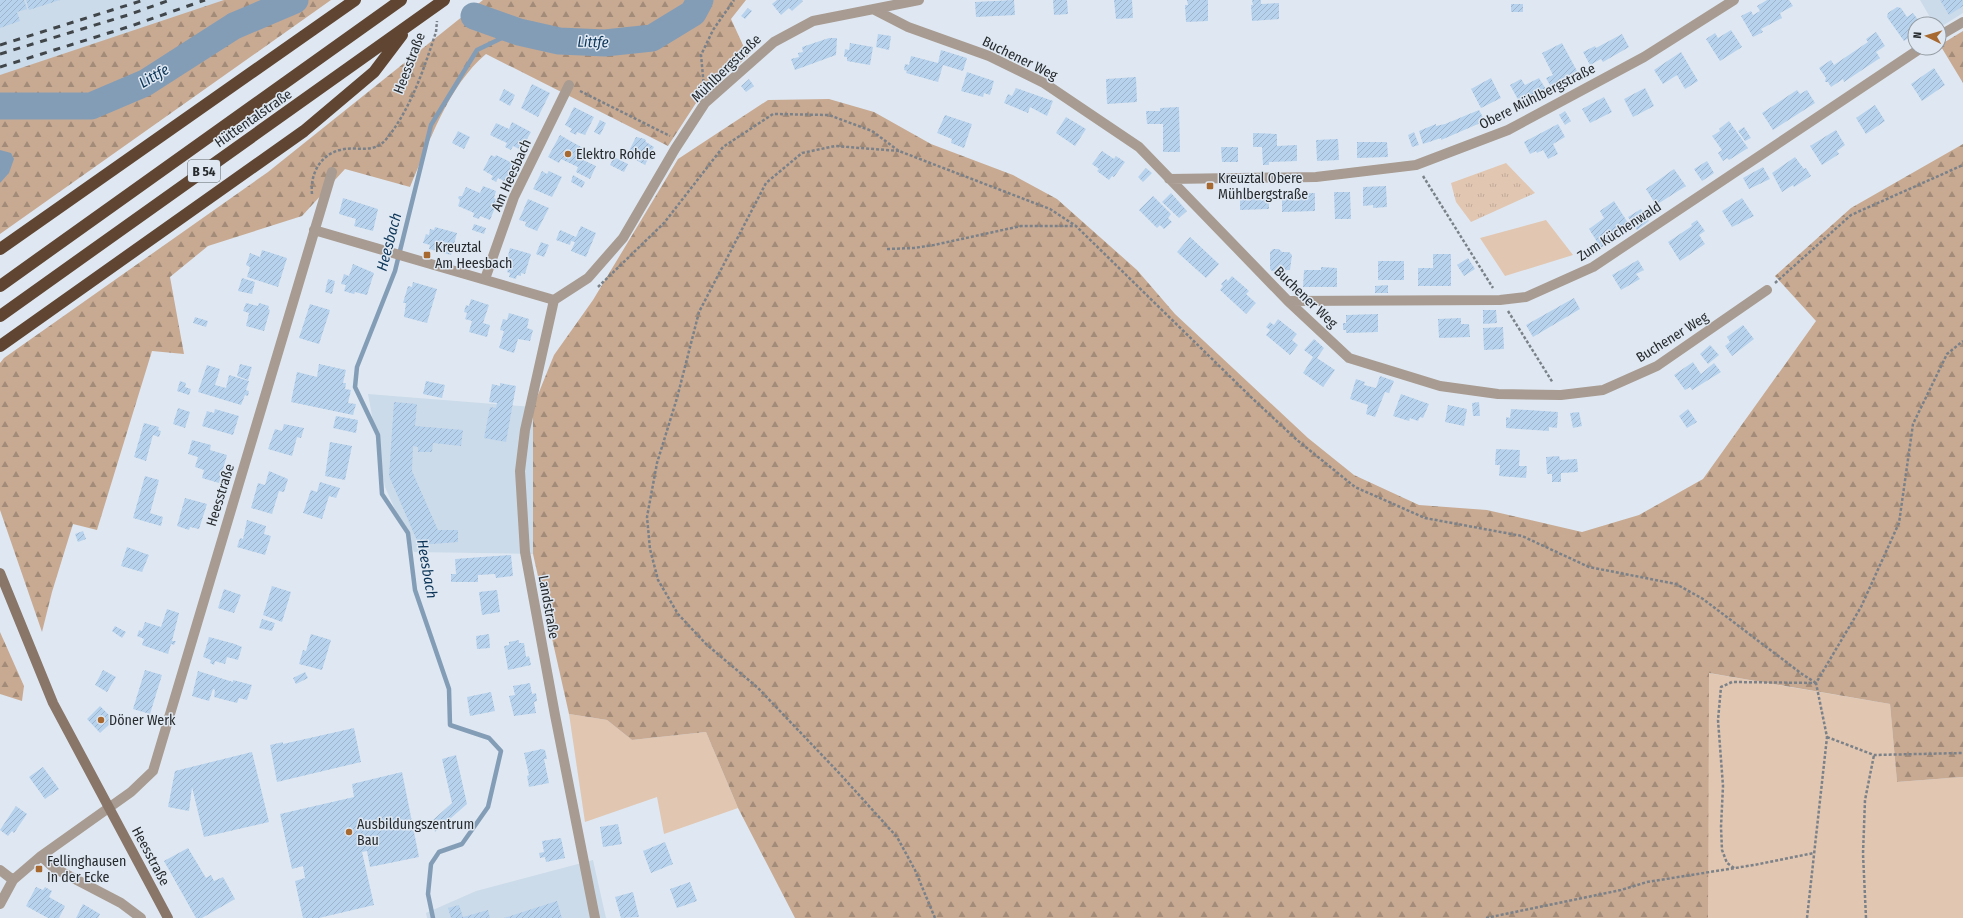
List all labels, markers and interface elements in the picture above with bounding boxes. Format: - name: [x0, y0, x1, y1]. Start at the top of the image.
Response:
- north arrow: [1907, 16, 1947, 56]
- street label: Heesstraße: [390, 30, 429, 96]
- street label: Mühlbergstraße: [688, 31, 765, 106]
- text: N: [1911, 31, 1924, 39]
- water label: Littfe: [577, 33, 609, 51]
- street label: Buchener Weg: [979, 33, 1061, 84]
- water label: Littfe: [136, 60, 172, 92]
- street label: Obere Mühlbergstraße: [1476, 60, 1598, 133]
- street label: Hüttentalstraße: [211, 86, 295, 151]
- street label: Am Heesbach: [488, 136, 535, 214]
- place label: Elektro Rohde: [576, 146, 656, 163]
- marker: Elektro Rohde: [563, 149, 573, 159]
- road number: B 54: [188, 160, 220, 182]
- place label: Kreuztal Obere Mühlbergstraße: [1218, 170, 1308, 203]
- marker: Kreuztal Obere Mühlbergstraße: [1205, 181, 1215, 191]
- street label: Zum Küchenwald: [1574, 198, 1664, 265]
- water label: Heesbach: [373, 211, 405, 273]
- place label: Kreuztal Am Heesbach: [435, 239, 512, 272]
- marker: Kreuztal Am Heesbach: [422, 250, 432, 260]
- street label: Buchener Weg: [1270, 263, 1341, 332]
- street label: Buchener Weg: [1633, 308, 1712, 366]
- street label: Heesstraße: [203, 462, 238, 528]
- water label: Heesbach: [413, 538, 441, 600]
- street label: Landstraße: [535, 574, 562, 640]
- place label: Döner Werk: [109, 712, 176, 729]
- marker: Döner Werk: [96, 715, 106, 725]
- place label: Ausbildungszentrum Bau: [357, 816, 474, 849]
- street label: Heesstraße: [128, 824, 173, 889]
- marker: Ausbildungszentrum Bau: [344, 827, 354, 837]
- place label: Fellinghausen In der Ecke: [47, 853, 126, 886]
- marker: Fellinghausen In der Ecke: [34, 864, 44, 874]

